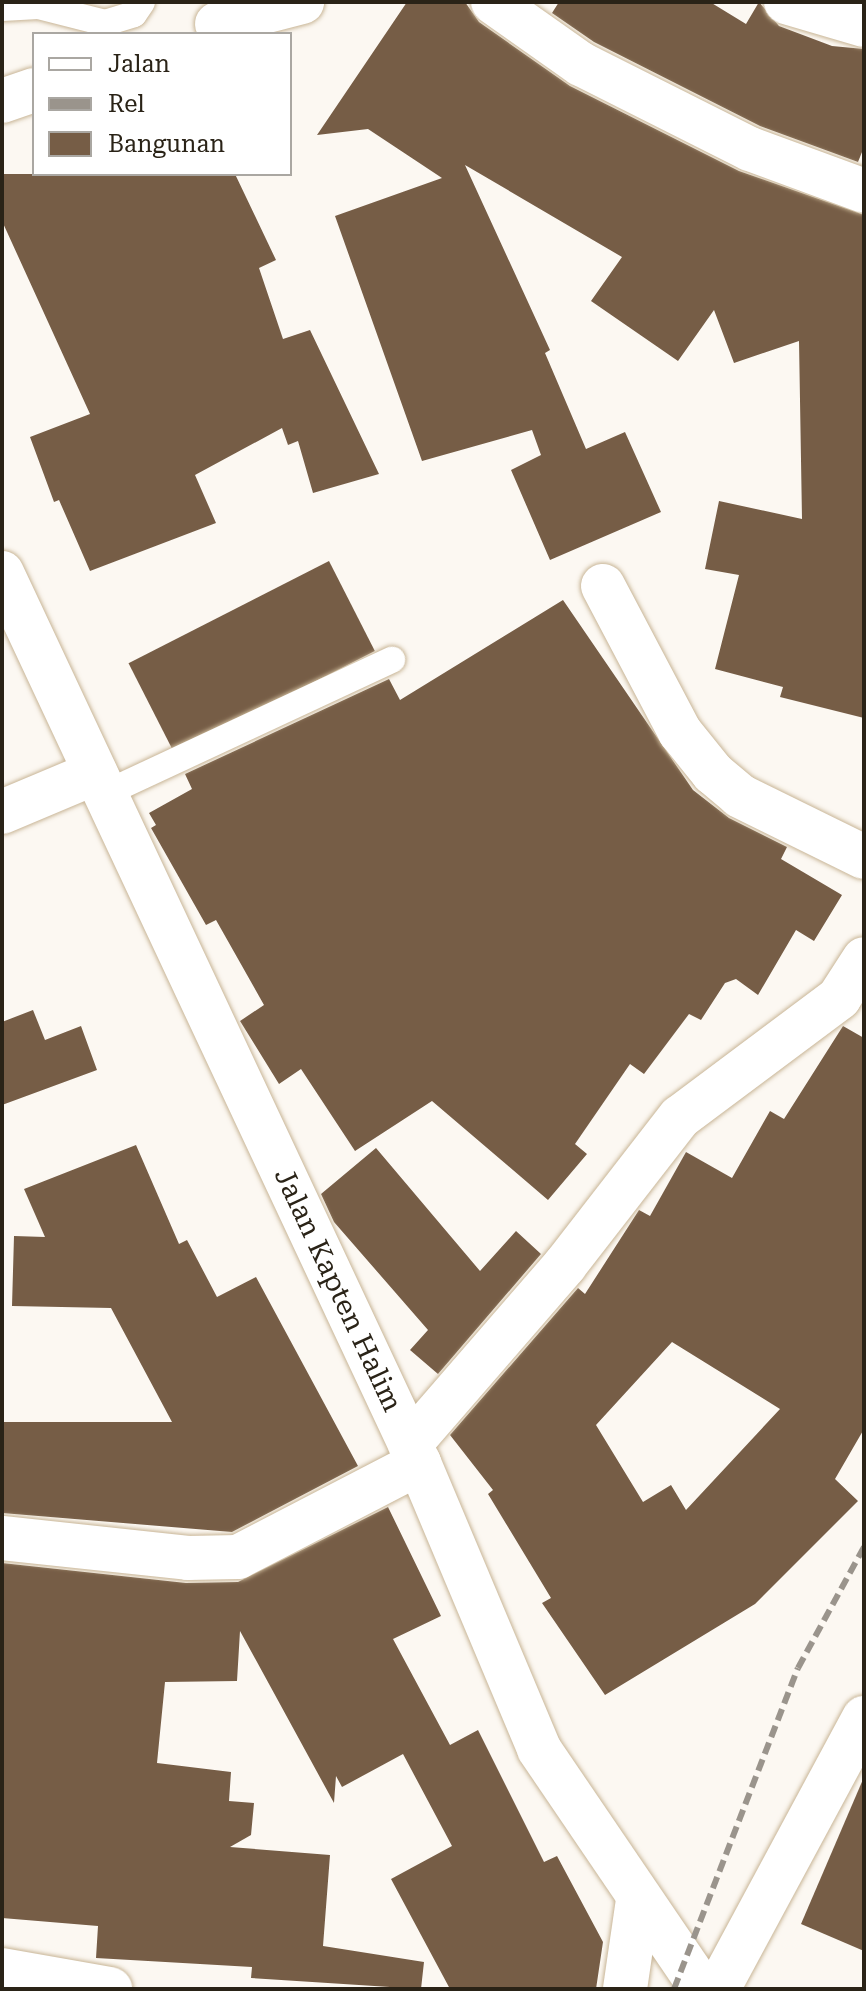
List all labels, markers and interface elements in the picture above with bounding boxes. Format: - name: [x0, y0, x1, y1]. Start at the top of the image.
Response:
- legend: [32, 32, 292, 176]
- text: Jalan: [108, 50, 170, 78]
- text: Rel: [108, 90, 145, 118]
- text: Bangunan: [108, 130, 225, 158]
- street label: Jalan Kapten Halim: [267, 1163, 409, 1417]

